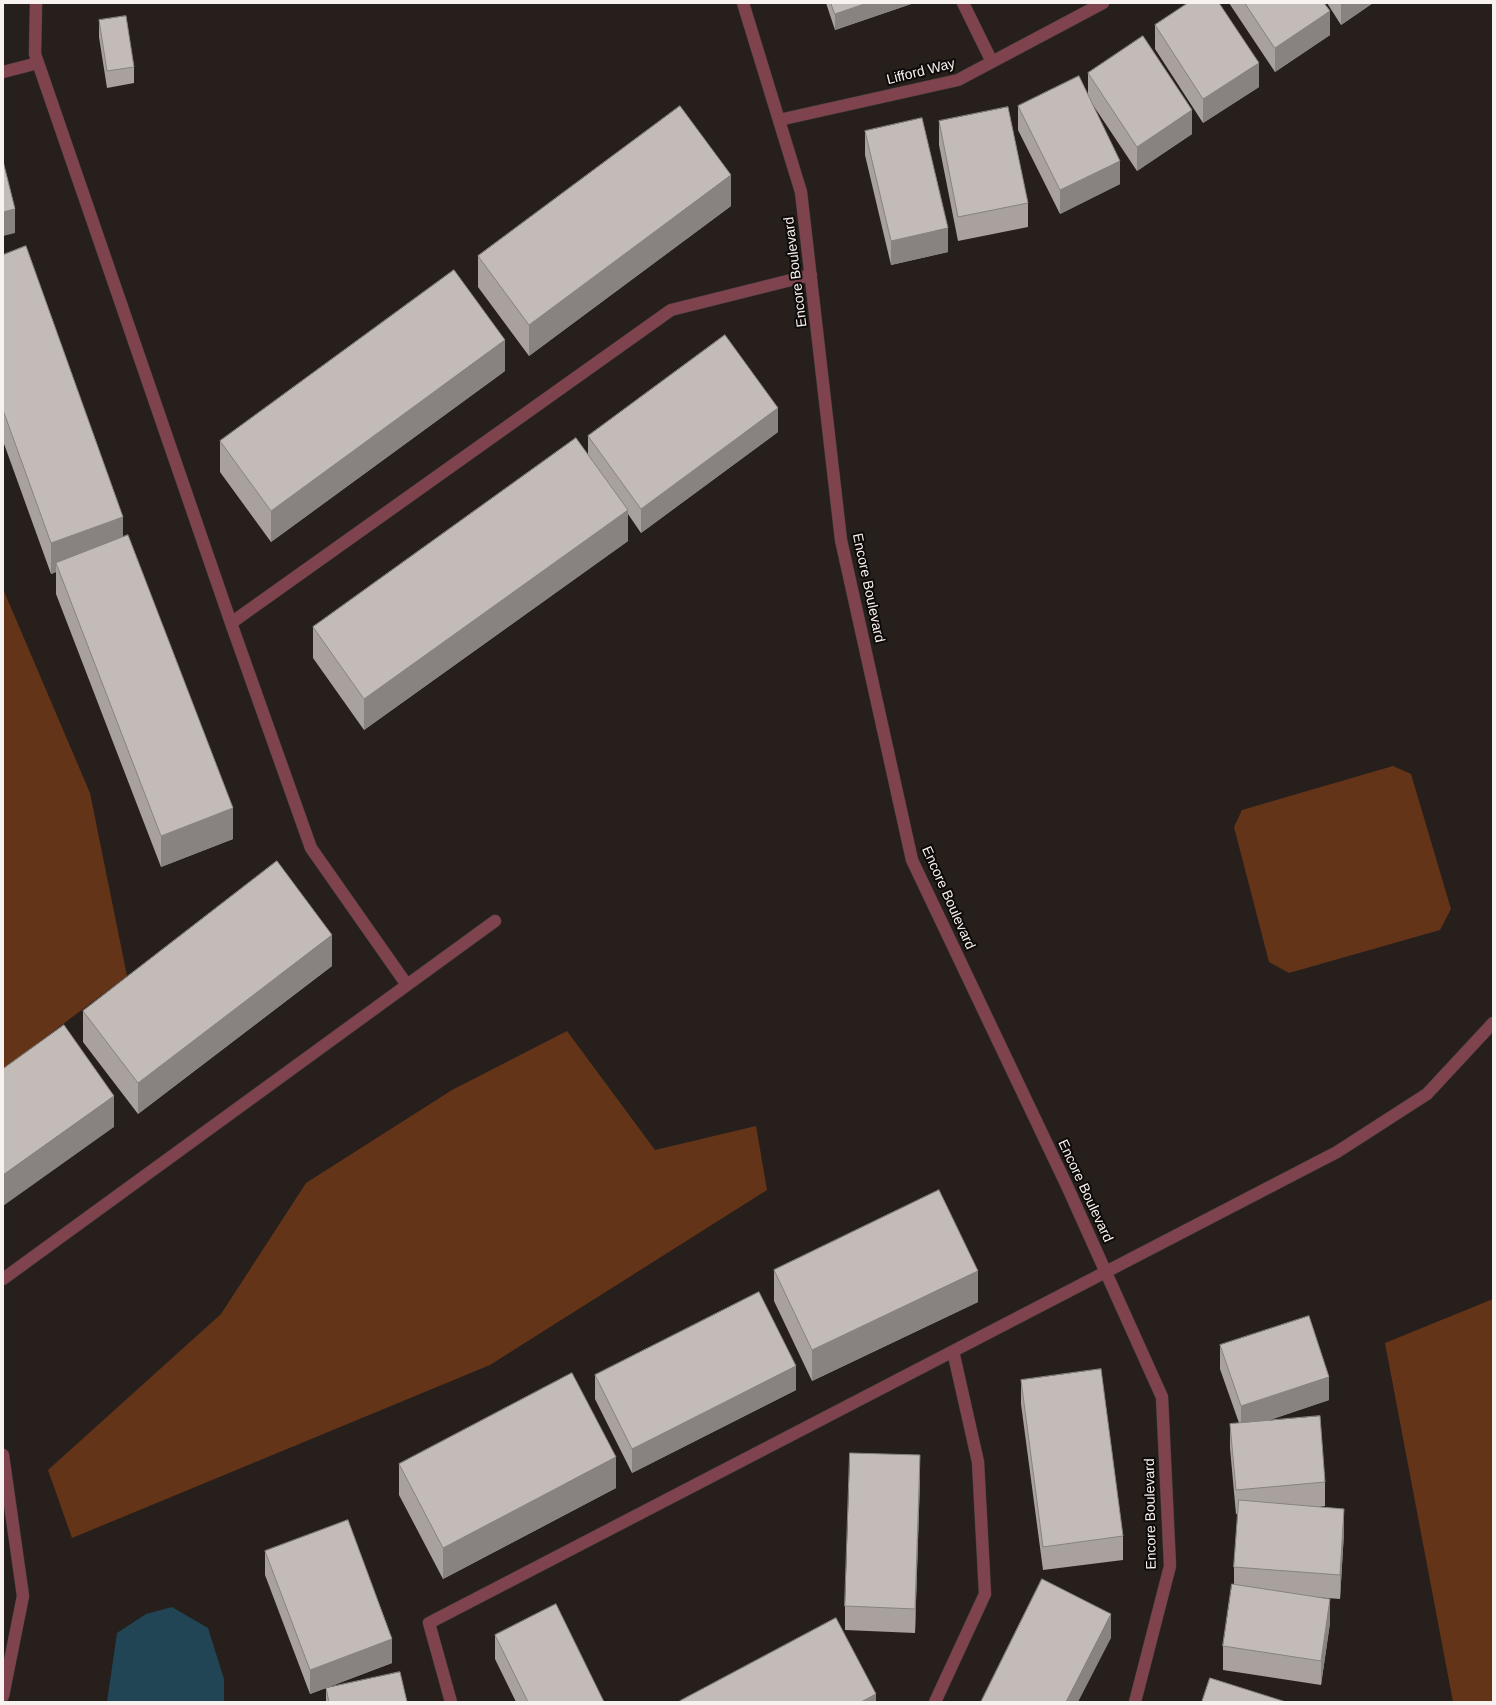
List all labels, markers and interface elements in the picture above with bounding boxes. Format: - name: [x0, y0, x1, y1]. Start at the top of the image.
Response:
- street label: Lifford Way: [885, 55, 957, 89]
- street label: Encore Boulevard: [781, 216, 811, 328]
- street label: Encore Boulevard: [848, 532, 888, 644]
- street label: Encore Boulevard: [918, 844, 978, 952]
- street label: Encore Boulevard: [1054, 1137, 1116, 1245]
- street label: Encore Boulevard: [1142, 1458, 1160, 1570]

